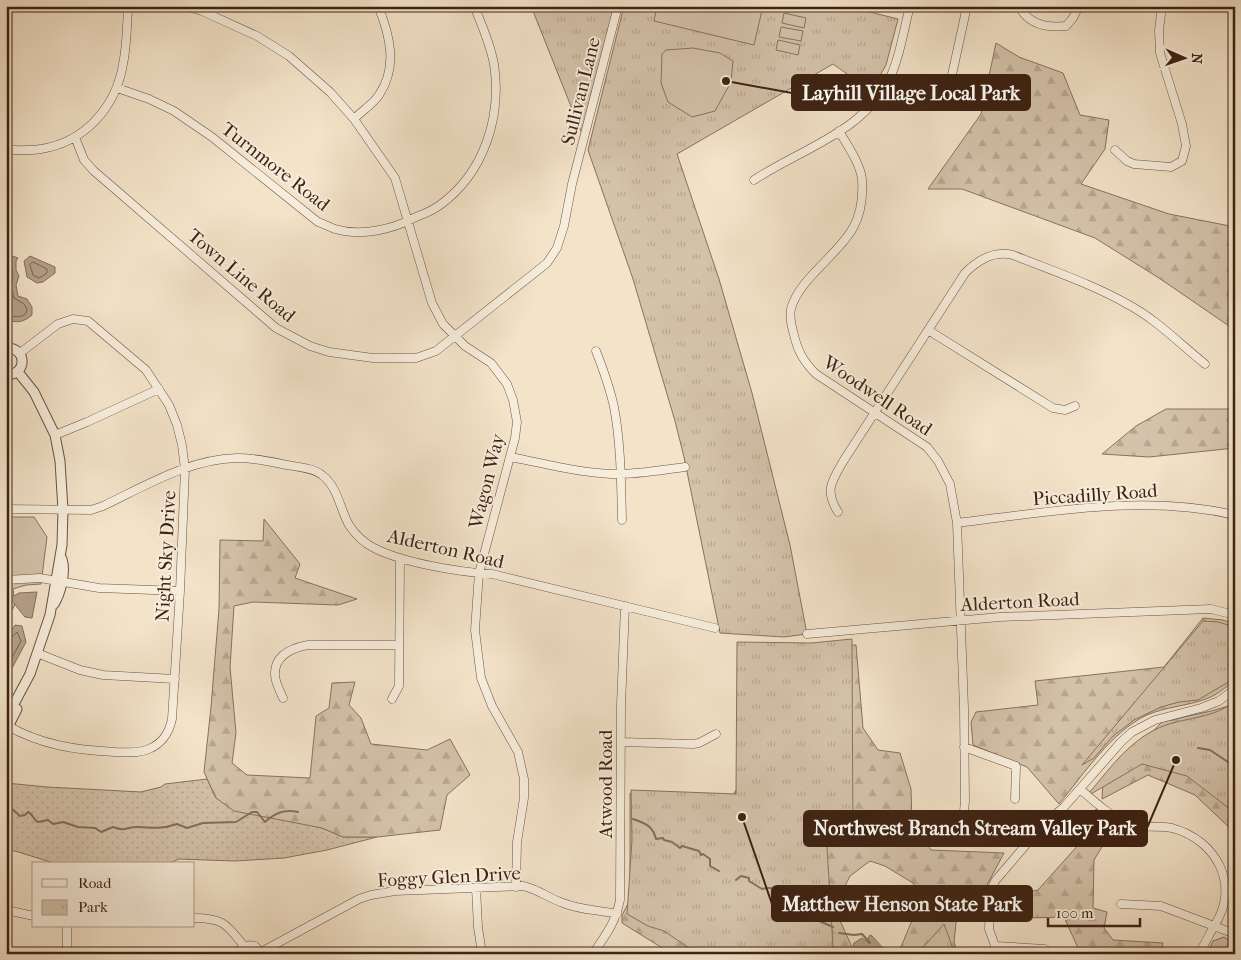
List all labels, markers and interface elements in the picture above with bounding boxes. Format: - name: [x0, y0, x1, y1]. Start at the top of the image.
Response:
- north arrow: [1158, 32, 1208, 82]
- street label: Sullivan Lane: [557, 35, 605, 147]
- text: N: [1188, 53, 1205, 64]
- callout: Layhill Village Local Park: [792, 75, 1030, 110]
- text: Layhill Village Local Park: [802, 82, 1021, 105]
- street label: Turnmore Road: [217, 118, 334, 216]
- street label: Town Line Road: [183, 224, 300, 327]
- street label: Woodwell Road: [818, 351, 937, 441]
- street label: Wagon Way: [464, 431, 510, 532]
- street label: Piccadilly Road: [1032, 480, 1159, 510]
- street label: Night Sky Drive: [152, 490, 180, 622]
- street label: Alderton Road: [384, 525, 507, 573]
- street label: Alderton Road: [959, 588, 1081, 616]
- street label: Atwood Road: [595, 729, 617, 839]
- callout: Northwest Branch Stream Valley Park: [804, 811, 1147, 846]
- text: Northwest Branch Stream Valley Park: [813, 817, 1137, 840]
- legend: [32, 862, 195, 928]
- street label: Foggy Glen Drive: [377, 862, 521, 892]
- text: Road: [78, 874, 112, 892]
- callout: Matthew Henson State Park: [772, 886, 1032, 921]
- text: Matthew Henson State Park: [781, 893, 1023, 916]
- scale bar: [1048, 895, 1141, 927]
- text: Park: [78, 898, 108, 916]
- text: 100 m: [1056, 904, 1094, 922]

